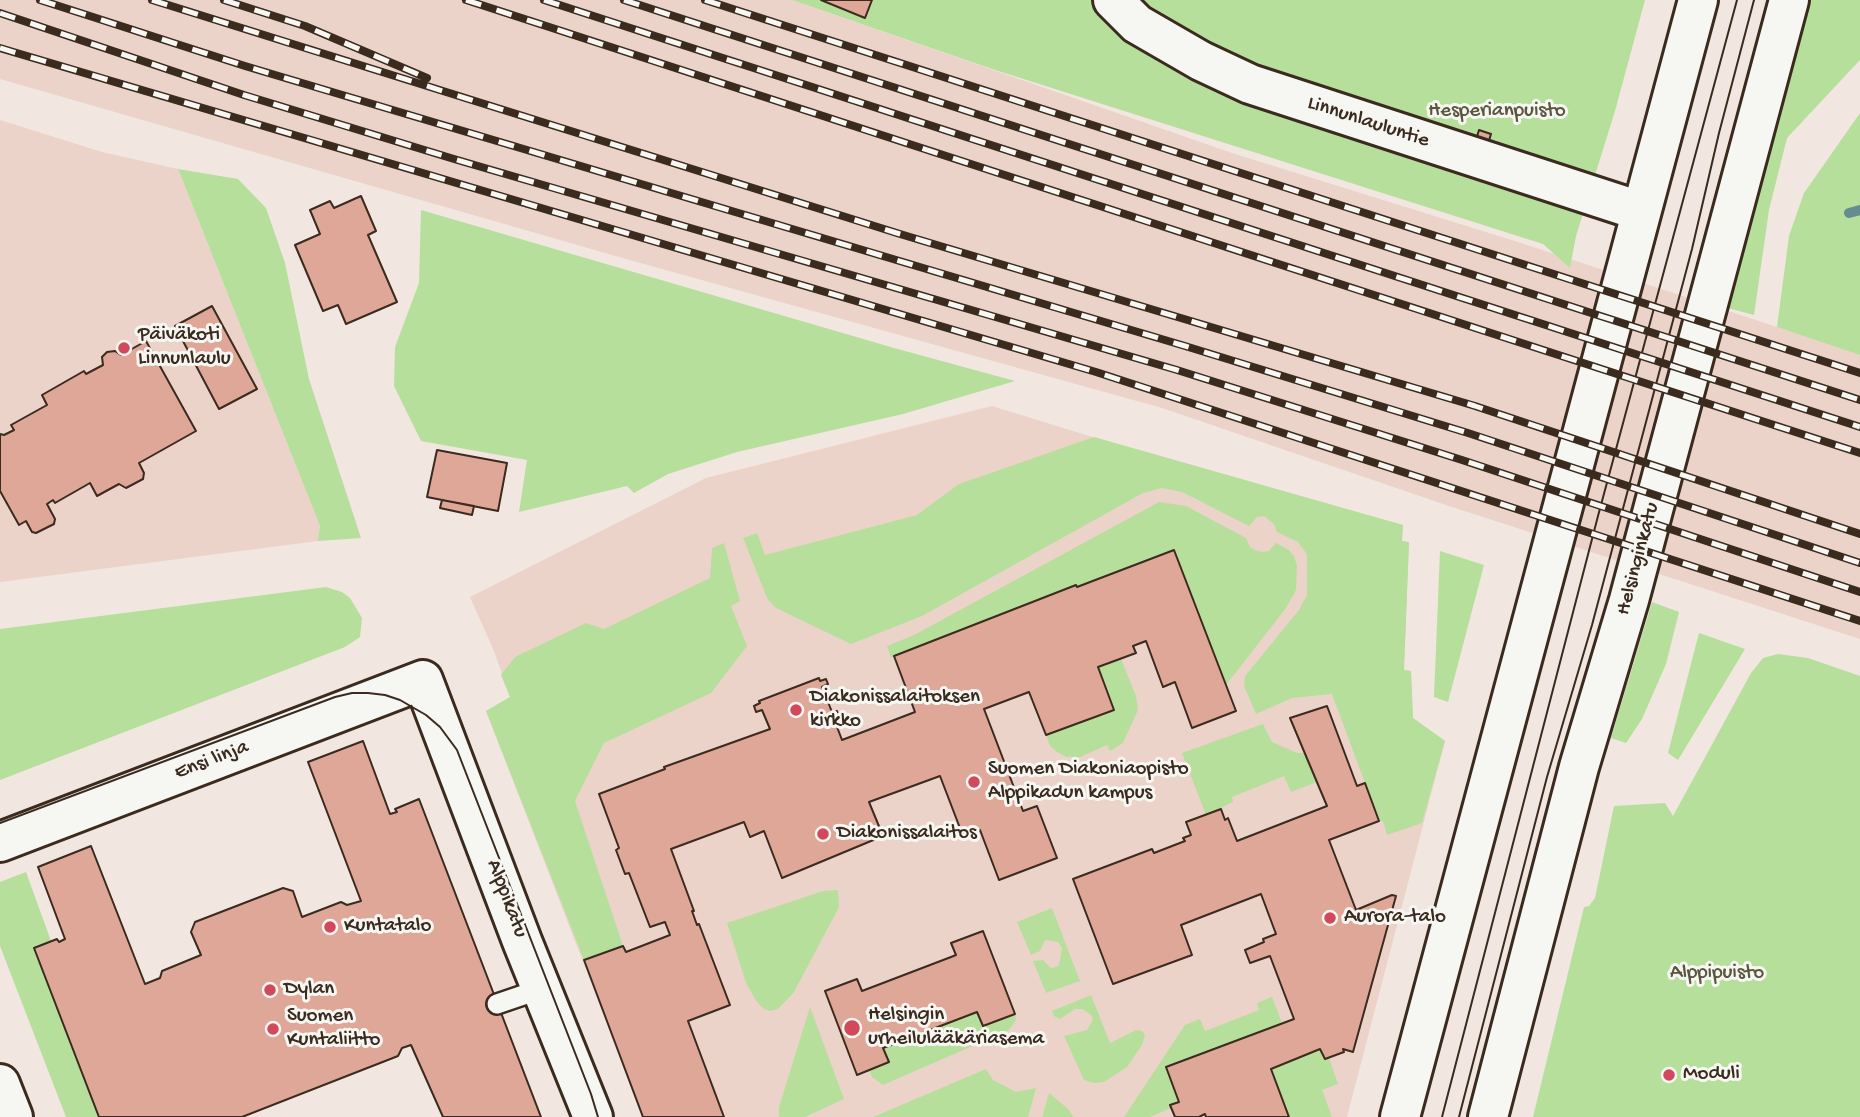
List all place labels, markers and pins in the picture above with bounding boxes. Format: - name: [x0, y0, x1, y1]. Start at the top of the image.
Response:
- place label: Päiväkoti Linnunlaulu: [138, 323, 231, 373]
- marker: Päiväkoti Linnunlaulu: [116, 340, 132, 356]
- place label: Diakonissalaitoksen kirkko: [810, 685, 980, 735]
- marker: Diakonissalaitoksen kirkko: [788, 702, 804, 718]
- place label: Suomen Diakoniaopisto Alppikadun kampus: [988, 757, 1189, 807]
- marker: Suomen Diakoniaopisto Alppikadun kampus: [966, 774, 982, 790]
- place label: Diakonissalaitos: [837, 821, 977, 847]
- marker: Diakonissalaitos: [815, 826, 831, 842]
- place label: Aurora-talo: [1344, 905, 1446, 931]
- marker: Aurora-talo: [1322, 910, 1338, 926]
- place label: Kuntatalo: [344, 914, 431, 940]
- marker: Kuntatalo: [322, 919, 338, 935]
- place label: Dylan: [284, 977, 334, 1003]
- marker: Dylan: [262, 982, 278, 998]
- place label: Helsingin urheilulääkäriasema: [868, 1003, 1044, 1053]
- place label: Suomen Kuntaliitto: [287, 1004, 380, 1054]
- marker: Helsingin urheilulääkäriasema: [842, 1018, 862, 1038]
- marker: Suomen Kuntaliitto: [265, 1021, 281, 1037]
- place label: Moduli: [1683, 1062, 1740, 1088]
- marker: Moduli: [1661, 1067, 1677, 1083]

